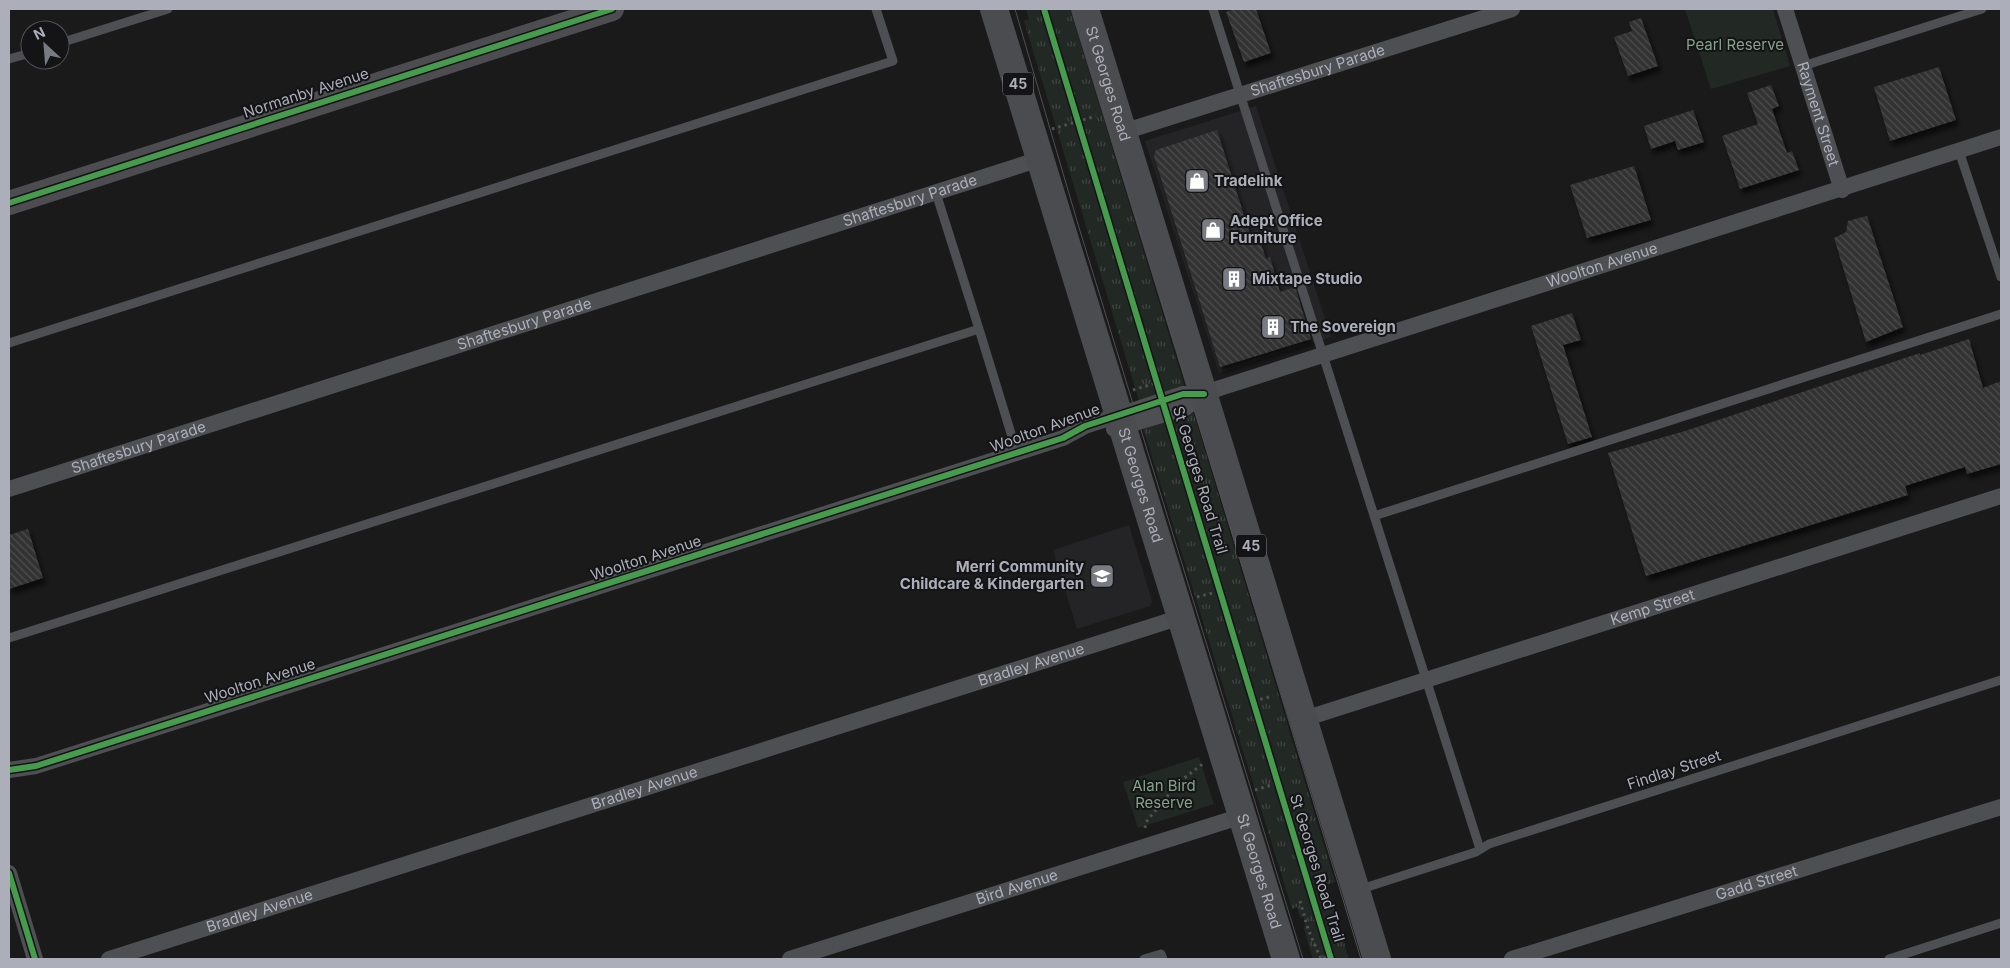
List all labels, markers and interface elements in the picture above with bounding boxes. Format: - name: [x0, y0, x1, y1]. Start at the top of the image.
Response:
- north arrow: [20, 20, 70, 70]
- text: N: [31, 23, 48, 43]
- street label: St Georges Road: [1082, 24, 1135, 143]
- park label: Pearl Reserve: [1686, 35, 1784, 54]
- street label: Shaftesbury Parade: [1248, 40, 1387, 100]
- street label: Rayment Street: [1793, 59, 1844, 168]
- street label: Normanby Avenue: [241, 63, 371, 122]
- road number: 45: [1003, 72, 1033, 96]
- shop icon: Tradelink: [1184, 168, 1210, 194]
- street label: Shaftesbury Parade: [840, 170, 979, 231]
- place label: Tradelink: [1214, 171, 1283, 190]
- place label: Adept Office Furniture: [1230, 211, 1323, 247]
- shop icon: Adept Office Furniture: [1200, 217, 1226, 243]
- street label: Woolton Avenue: [1544, 238, 1660, 291]
- building icon: Mixtape Studio: [1221, 266, 1247, 292]
- place label: Mixtape Studio: [1252, 269, 1363, 288]
- street label: Shaftesbury Parade: [454, 293, 594, 354]
- building icon: The Sovereign: [1260, 314, 1286, 340]
- place label: The Sovereign: [1290, 317, 1396, 336]
- street label: Woolton Avenue: [987, 399, 1102, 456]
- street label: St Georges Road Trail: [1169, 404, 1232, 556]
- street label: Shaftesbury Parade: [69, 417, 208, 477]
- street label: St Georges Road: [1114, 425, 1167, 545]
- street label: Woolton Avenue: [588, 531, 704, 584]
- road number: 45: [1236, 534, 1266, 558]
- place label: Merri Community Childcare & Kindergarten: [900, 557, 1084, 593]
- school or university icon: Merri Community Childcare & Kindergarten: [1089, 563, 1115, 589]
- street label: Kemp Street: [1608, 585, 1697, 629]
- street label: Bradley Avenue: [975, 638, 1087, 690]
- street label: Woolton Avenue: [202, 654, 318, 707]
- street label: Findlay Street: [1625, 745, 1723, 794]
- street label: Bradley Avenue: [589, 762, 700, 814]
- park label: Alan Bird Reserve: [1132, 776, 1196, 812]
- street label: St Georges Road Trail: [1286, 792, 1349, 944]
- street label: St Georges Road: [1233, 811, 1286, 931]
- street label: Gadd Street: [1713, 861, 1800, 904]
- street label: Bird Avenue: [973, 865, 1060, 909]
- street label: Bradley Avenue: [204, 885, 315, 936]

